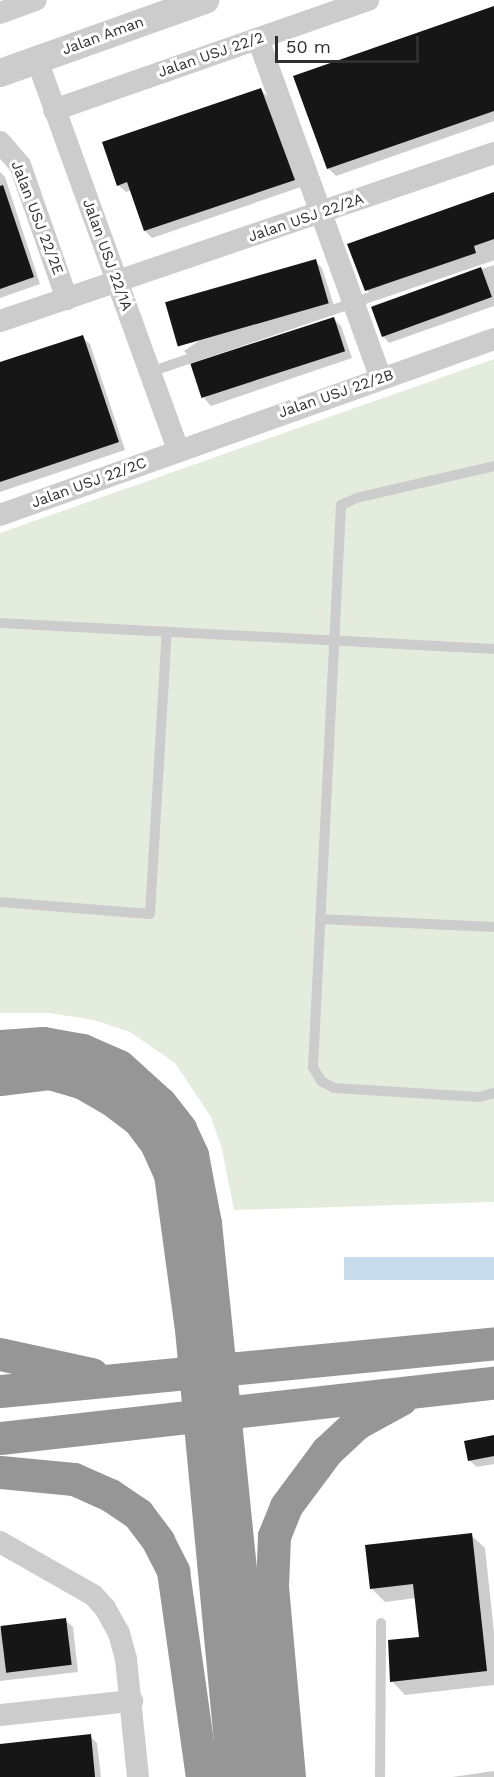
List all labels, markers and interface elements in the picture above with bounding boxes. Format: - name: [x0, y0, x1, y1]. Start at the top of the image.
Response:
- street label: Jalan Aman: [59, 13, 147, 59]
- scale bar: [278, 24, 422, 62]
- street label: Jalan USJ 22/2: [156, 28, 266, 82]
- text: 50 m: [286, 36, 331, 57]
- street label: Jalan USJ 22/2E: [7, 159, 67, 277]
- street label: Jalan USJ 22/2A: [246, 190, 366, 246]
- street label: Jalan USJ 22/1A: [78, 197, 136, 313]
- street label: Jalan USJ 22/2B: [276, 366, 396, 422]
- street label: Jalan USJ 22/2C: [29, 454, 149, 512]

